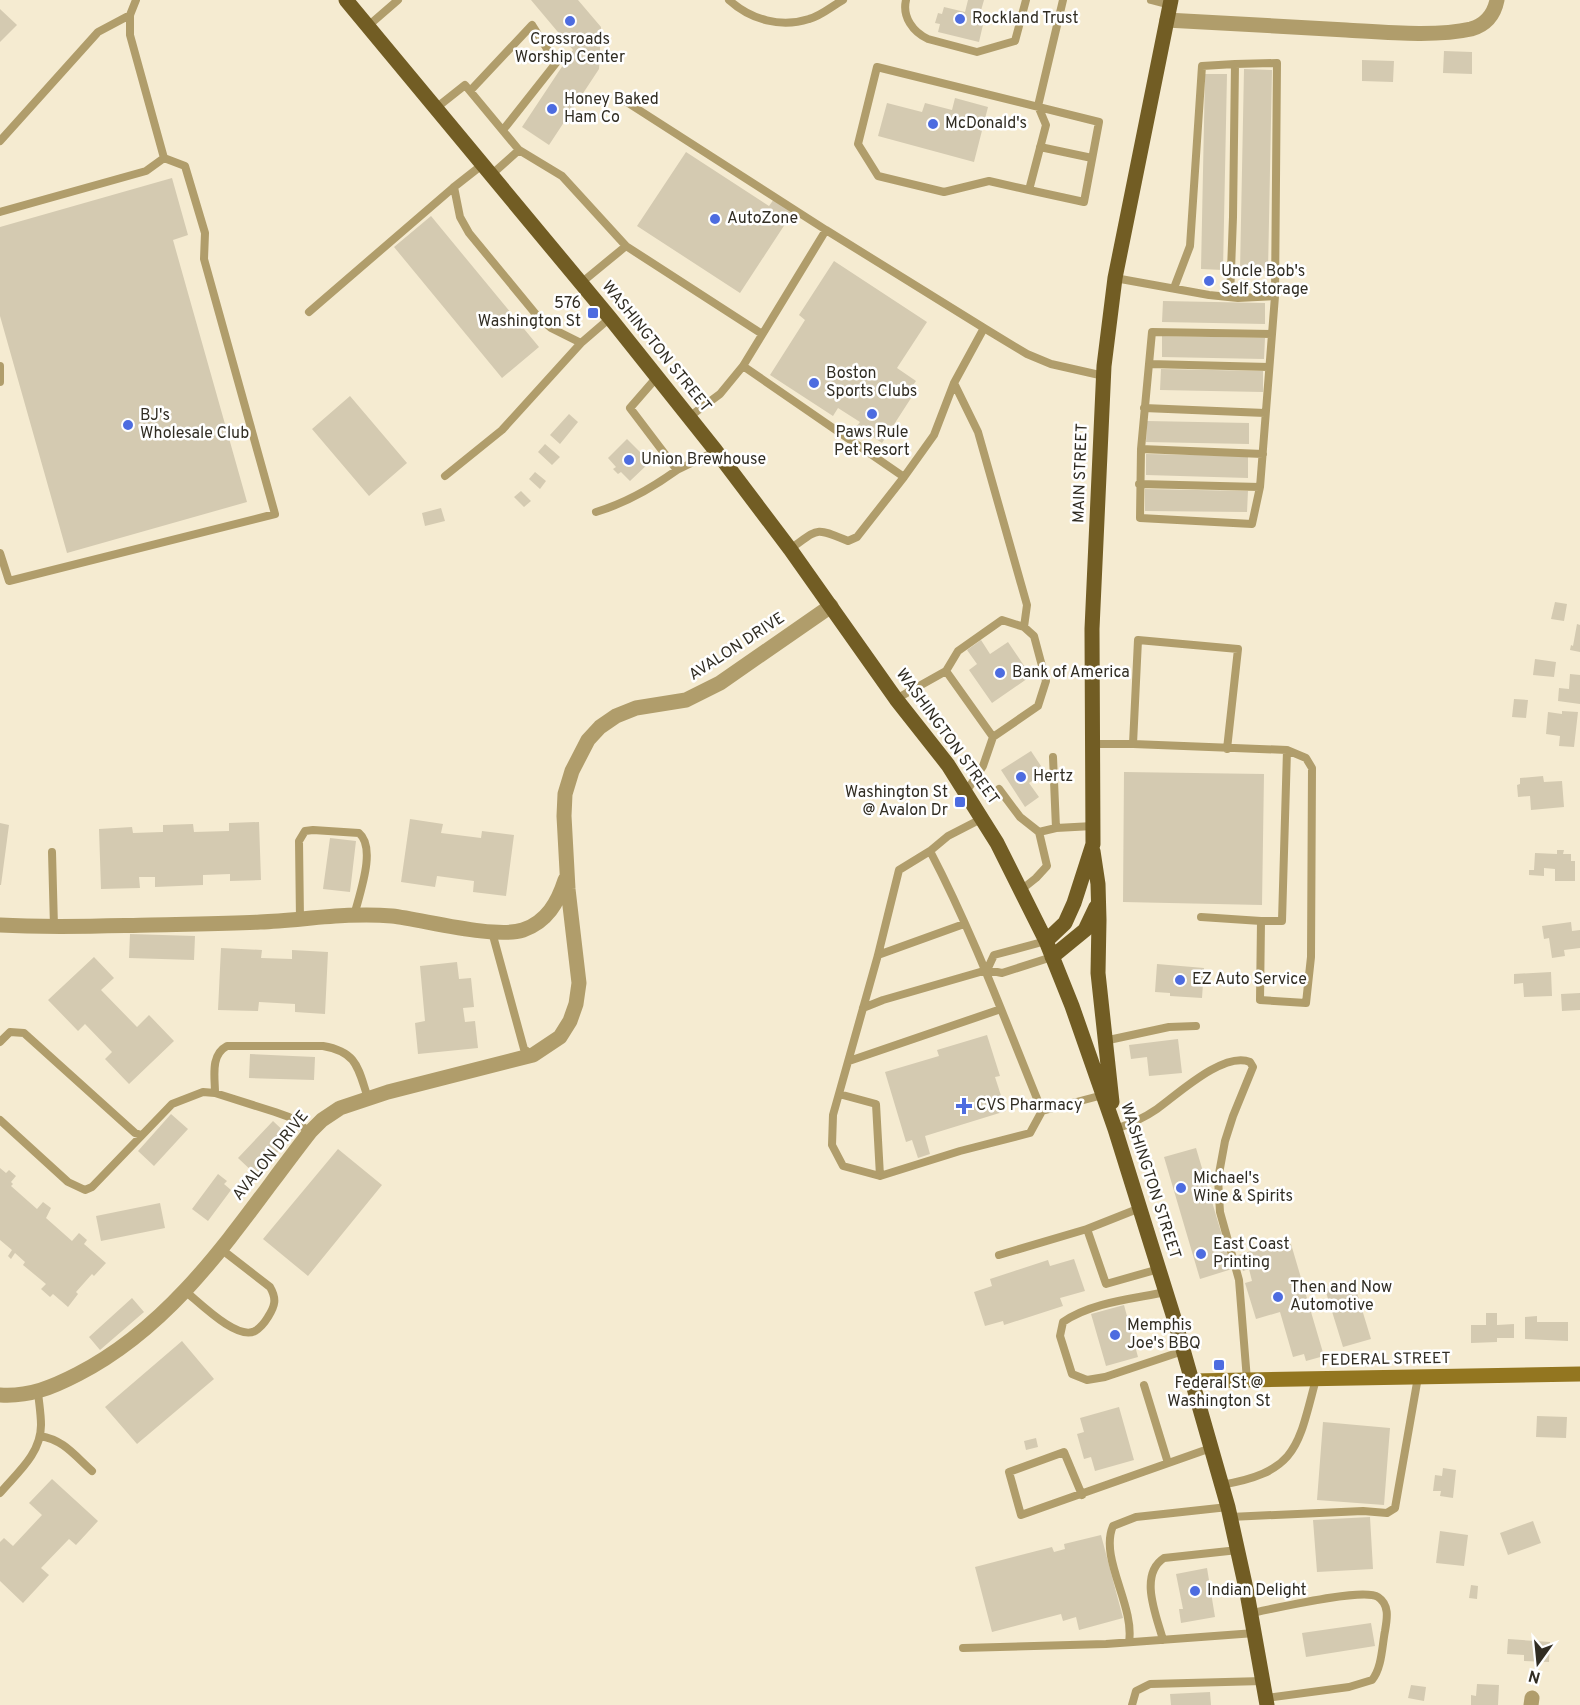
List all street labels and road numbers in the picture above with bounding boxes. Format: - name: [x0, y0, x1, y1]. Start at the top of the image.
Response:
- street label: WASHINGTON STREET: [597, 277, 715, 417]
- street label: MAIN STREET: [1069, 423, 1093, 523]
- street label: AVALON DRIVE: [685, 609, 789, 685]
- street label: WASHINGTON STREET: [891, 665, 1003, 809]
- street label: WASHINGTON STREET: [1115, 1100, 1185, 1262]
- street label: AVALON DRIVE: [229, 1107, 313, 1205]
- street label: FEDERAL STREET: [1321, 1349, 1451, 1371]

